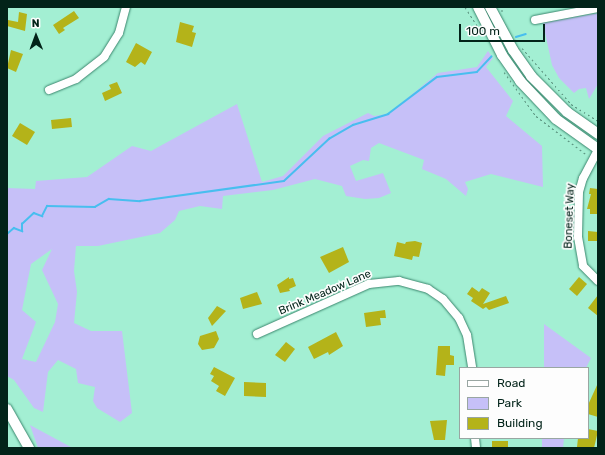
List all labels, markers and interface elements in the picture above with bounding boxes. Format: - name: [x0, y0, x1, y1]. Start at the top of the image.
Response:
- north arrow: [16, 16, 56, 56]
- scale bar: [461, 16, 547, 42]
- text: N: [32, 17, 40, 30]
- text: 100 m: [466, 24, 500, 38]
- street label: Boneset Way: [562, 183, 578, 249]
- street label: Brink Meadow Lane: [277, 267, 373, 319]
- legend: [459, 367, 589, 439]
- text: Road: [497, 376, 525, 390]
- text: Park: [497, 396, 522, 410]
- text: Building: [497, 416, 543, 430]

